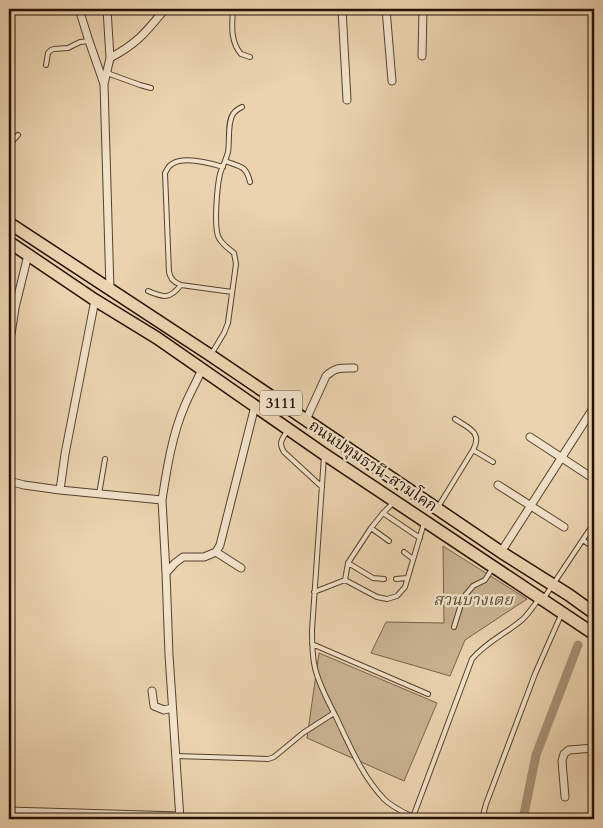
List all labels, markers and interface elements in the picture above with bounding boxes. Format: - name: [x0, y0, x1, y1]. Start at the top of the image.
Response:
- road number: 3111: [260, 390, 302, 416]
- street label: ถนนปทุมธานี-สามโคก: [304, 415, 442, 517]
- park label: สวนบางเตย: [433, 589, 514, 611]

